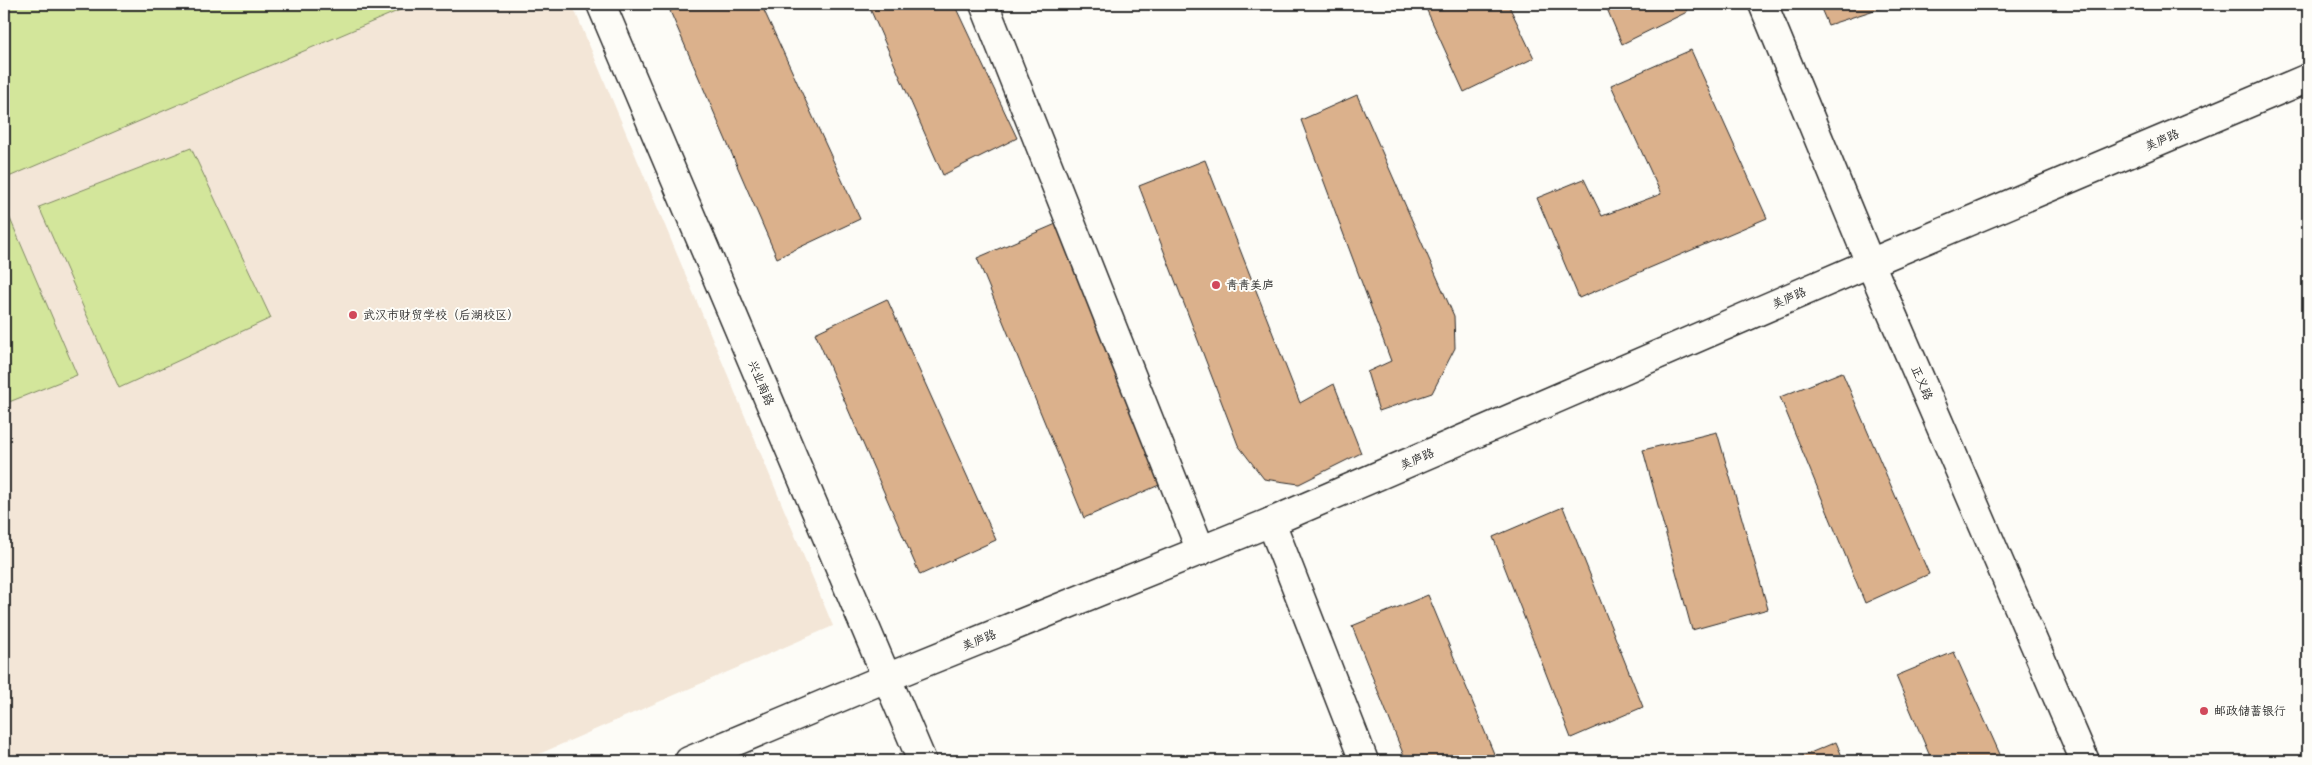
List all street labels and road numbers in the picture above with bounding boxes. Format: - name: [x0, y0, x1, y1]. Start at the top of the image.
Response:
- street label: 美庐路: [2142, 124, 2182, 154]
- street label: 美庐路: [1769, 282, 1809, 312]
- street label: 兴业南路: [744, 357, 780, 408]
- street label: 正义路: [1908, 363, 1938, 403]
- street label: 美庐路: [1397, 443, 1437, 473]
- street label: 美庐路: [959, 624, 999, 654]

